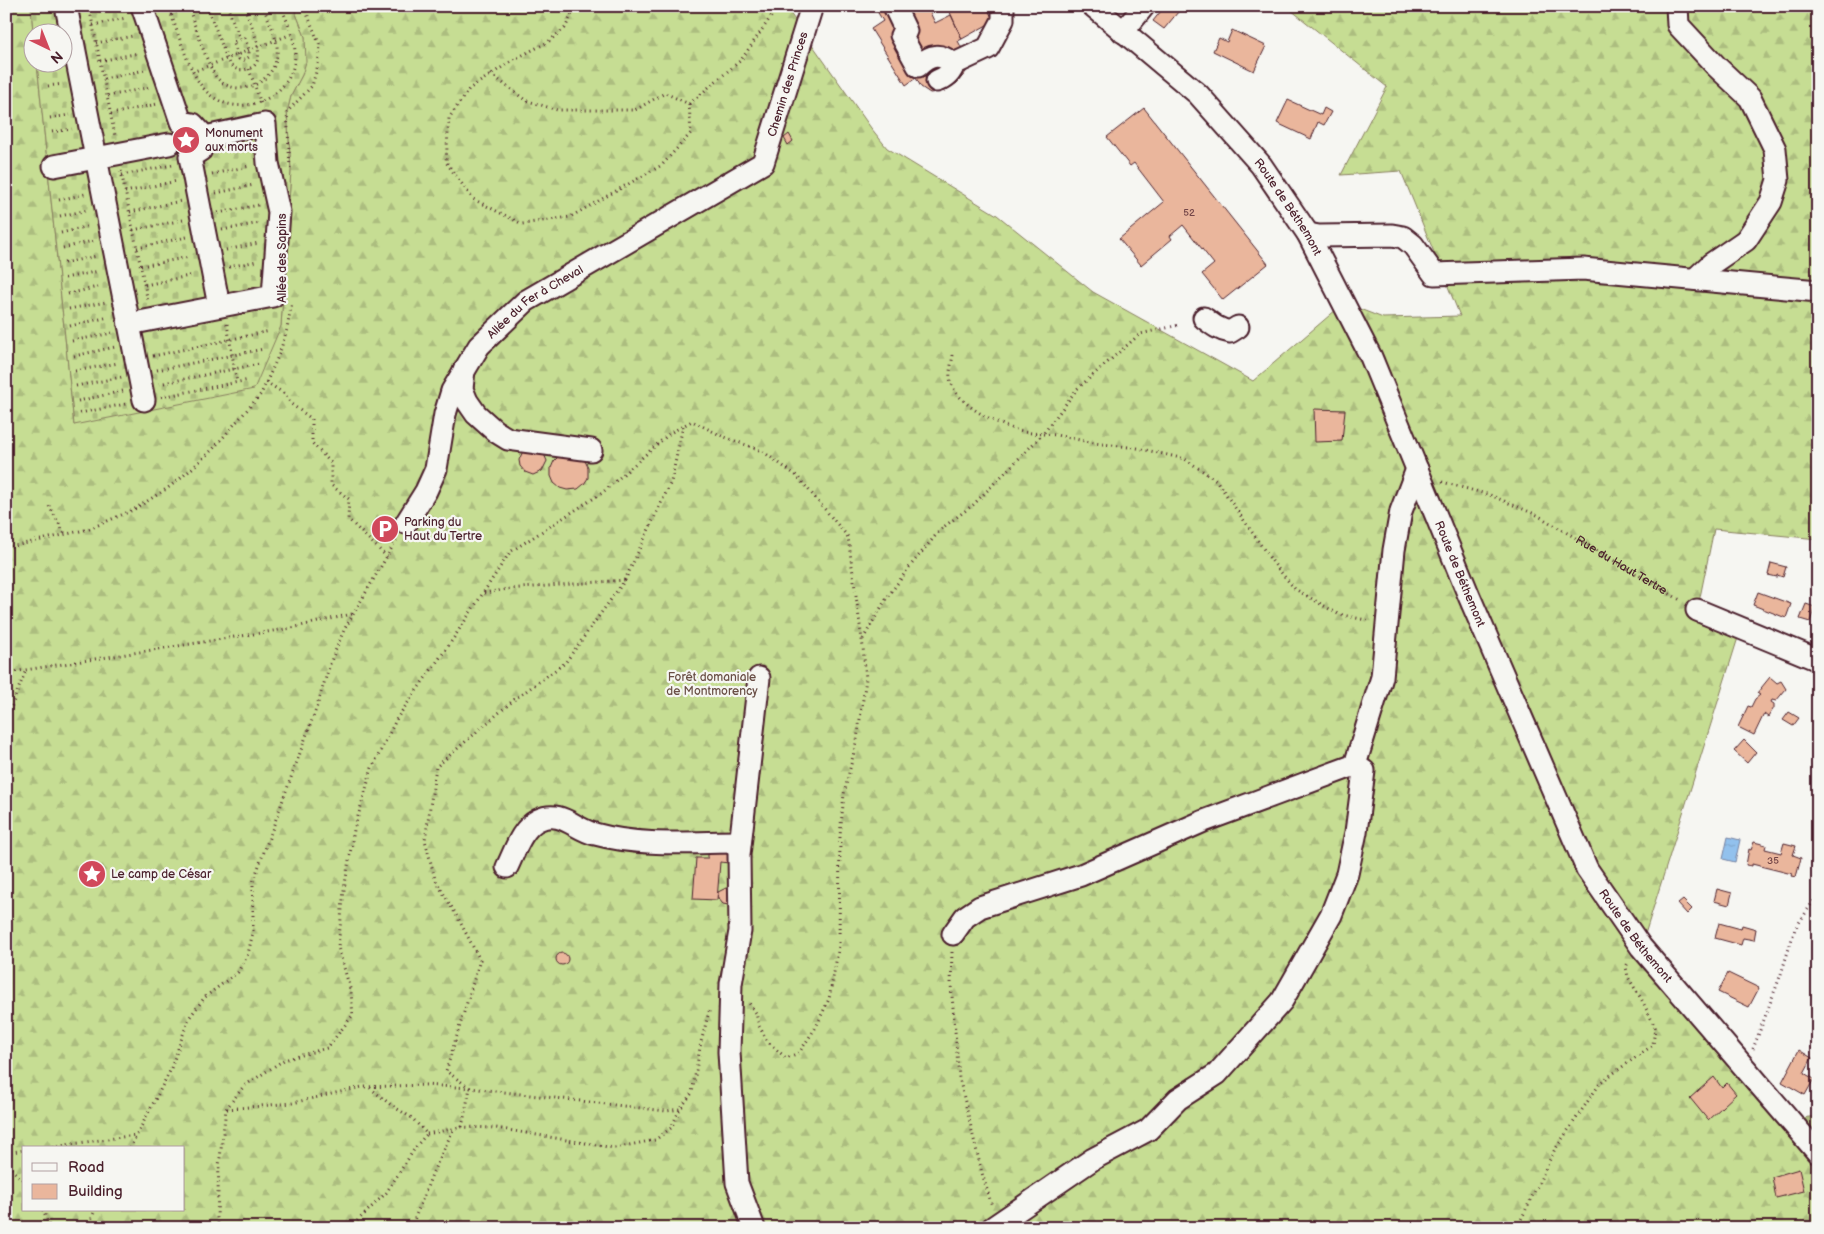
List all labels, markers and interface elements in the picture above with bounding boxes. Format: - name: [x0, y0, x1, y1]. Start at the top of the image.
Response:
- north arrow: [22, 22, 72, 72]
- street label: Chemin des Princes: [764, 30, 811, 139]
- text: N: [47, 47, 66, 67]
- place icon: Monument aux morts: [171, 125, 201, 155]
- place label: Monument aux morts: [205, 126, 263, 155]
- street label: Route de Béthemont: [1251, 155, 1325, 258]
- house number: 52: [1183, 207, 1195, 219]
- street label: Allée des Sapins: [275, 213, 290, 303]
- street label: Allée du Fer à Cheval: [484, 262, 586, 342]
- parking icon: Parking du Haut du Tertre: [370, 514, 400, 544]
- place label: Parking du Haut du Tertre: [404, 515, 482, 544]
- street label: Route de Béthemont: [1432, 519, 1489, 629]
- street label: Rue du Haut Tertre: [1573, 532, 1670, 598]
- park label: Forêt domaniale de Montmorency: [666, 670, 758, 699]
- house number: 35: [1767, 855, 1779, 867]
- place icon: Le camp de César: [77, 859, 107, 889]
- place label: Le camp de César: [111, 867, 212, 882]
- street label: Route de Béthemont: [1596, 886, 1676, 986]
- legend: [22, 1146, 185, 1212]
- text: Road: [68, 1158, 104, 1177]
- text: Building: [68, 1182, 123, 1201]

